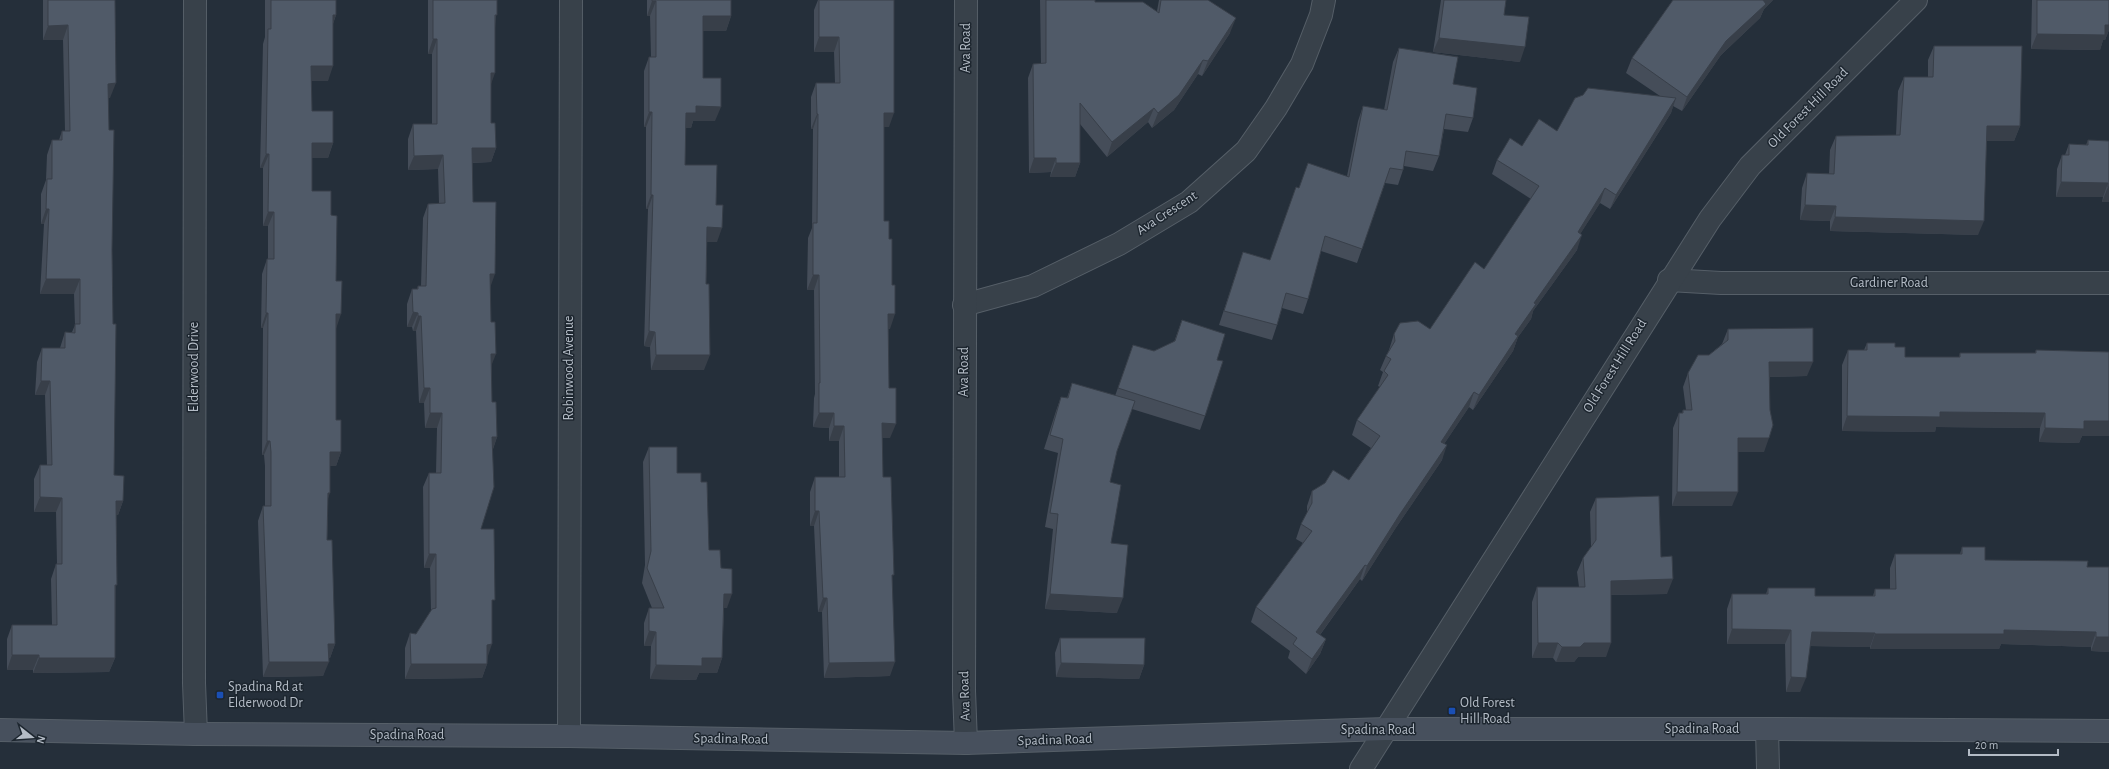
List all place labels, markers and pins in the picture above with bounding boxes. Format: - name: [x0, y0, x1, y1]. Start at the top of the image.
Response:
- place label: Spadina Rd at Elderwood Dr: [228, 680, 303, 710]
- marker: Spadina Rd at Elderwood Dr: [215, 690, 225, 700]
- place label: Old Forest Hill Road: [1460, 696, 1515, 726]
- marker: Old Forest Hill Road: [1447, 706, 1457, 716]

